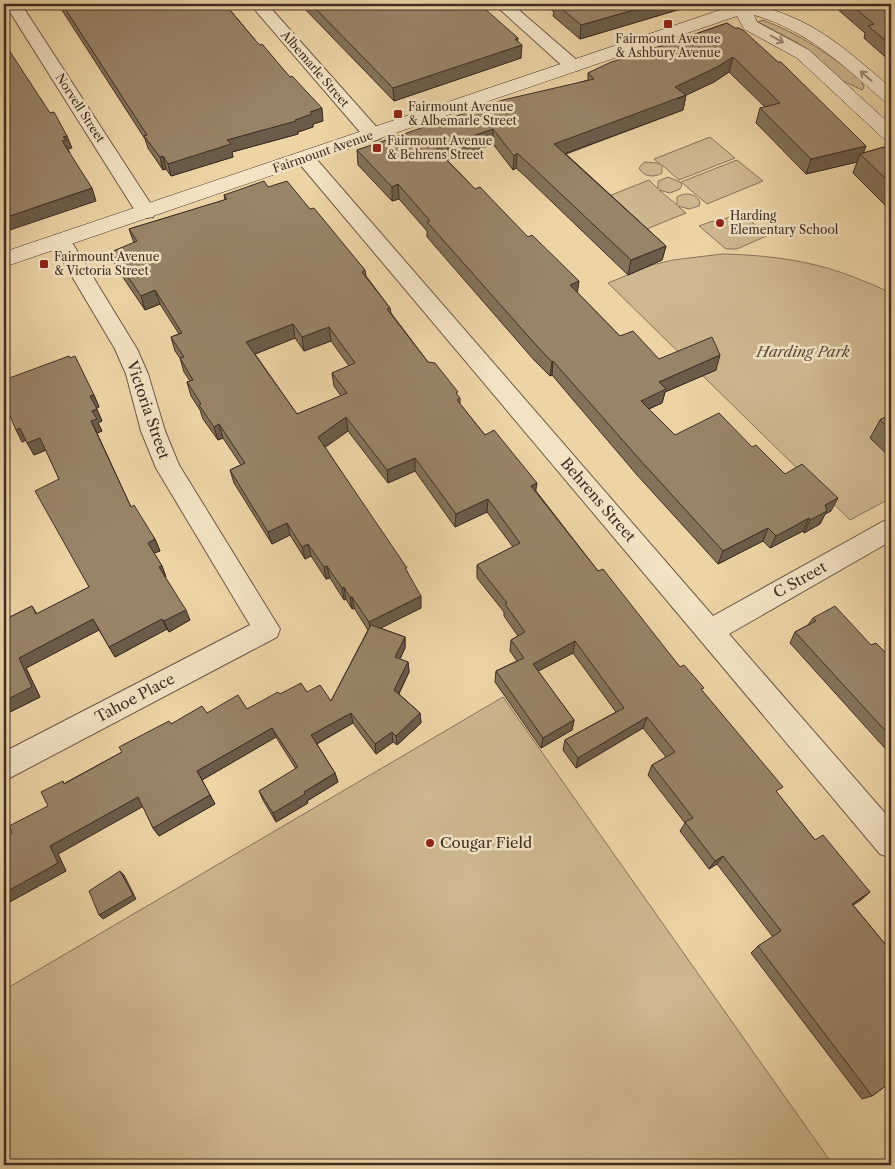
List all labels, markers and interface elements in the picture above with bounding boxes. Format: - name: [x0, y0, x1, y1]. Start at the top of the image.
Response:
- marker: Fairmount Avenue & Ashbury Avenue: [662, 18, 674, 30]
- street label: Albemarle Street: [277, 27, 353, 111]
- place label: Fairmount Avenue & Ashbury Avenue: [615, 31, 721, 60]
- one-way arrow: [769, 35, 783, 45]
- street label: Norvell Street: [53, 70, 109, 146]
- one-way arrow: [860, 70, 873, 81]
- place label: Fairmount Avenue & Albemarle Street: [408, 99, 518, 128]
- marker: Fairmount Avenue & Albemarle Street: [392, 108, 404, 120]
- street label: Fairmount Avenue: [271, 127, 375, 176]
- place label: Fairmount Avenue & Behrens Street: [387, 133, 493, 162]
- marker: Fairmount Avenue & Behrens Street: [371, 142, 383, 154]
- place label: Harding Elementary School: [730, 208, 839, 237]
- marker: Harding Elementary School: [714, 217, 726, 229]
- place label: Fairmount Avenue & Victoria Street: [54, 249, 160, 278]
- marker: Fairmount Avenue & Victoria Street: [38, 258, 50, 270]
- park label: Harding Park: [755, 342, 850, 361]
- street label: Victoria Street: [122, 357, 174, 462]
- street label: Behrens Street: [557, 454, 641, 546]
- street label: C Street: [770, 557, 830, 602]
- street label: Tahoe Place: [92, 669, 178, 726]
- place label: Cougar Field: [440, 833, 532, 852]
- marker: Cougar Field: [424, 837, 436, 849]

